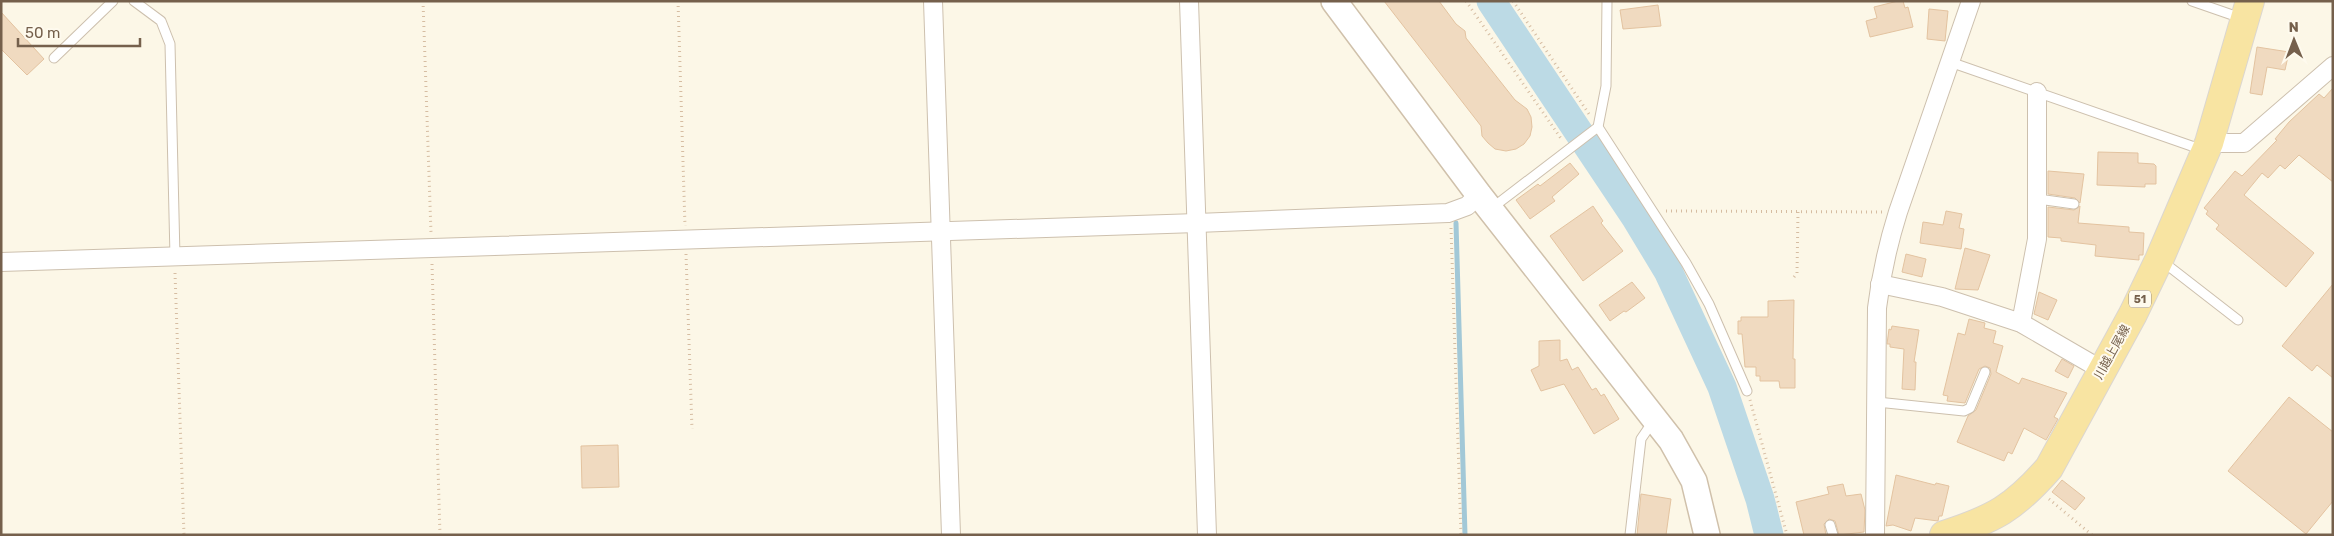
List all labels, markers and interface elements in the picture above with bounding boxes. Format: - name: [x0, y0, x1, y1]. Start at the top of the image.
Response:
- scale bar: [18, 15, 140, 47]
- north arrow: [2269, 15, 2319, 65]
- text: N: [2289, 19, 2299, 36]
- text: 50 m: [25, 24, 60, 42]
- road number: 51: [2129, 290, 2151, 308]
- street label: 川越上尾線: [2091, 322, 2133, 382]

